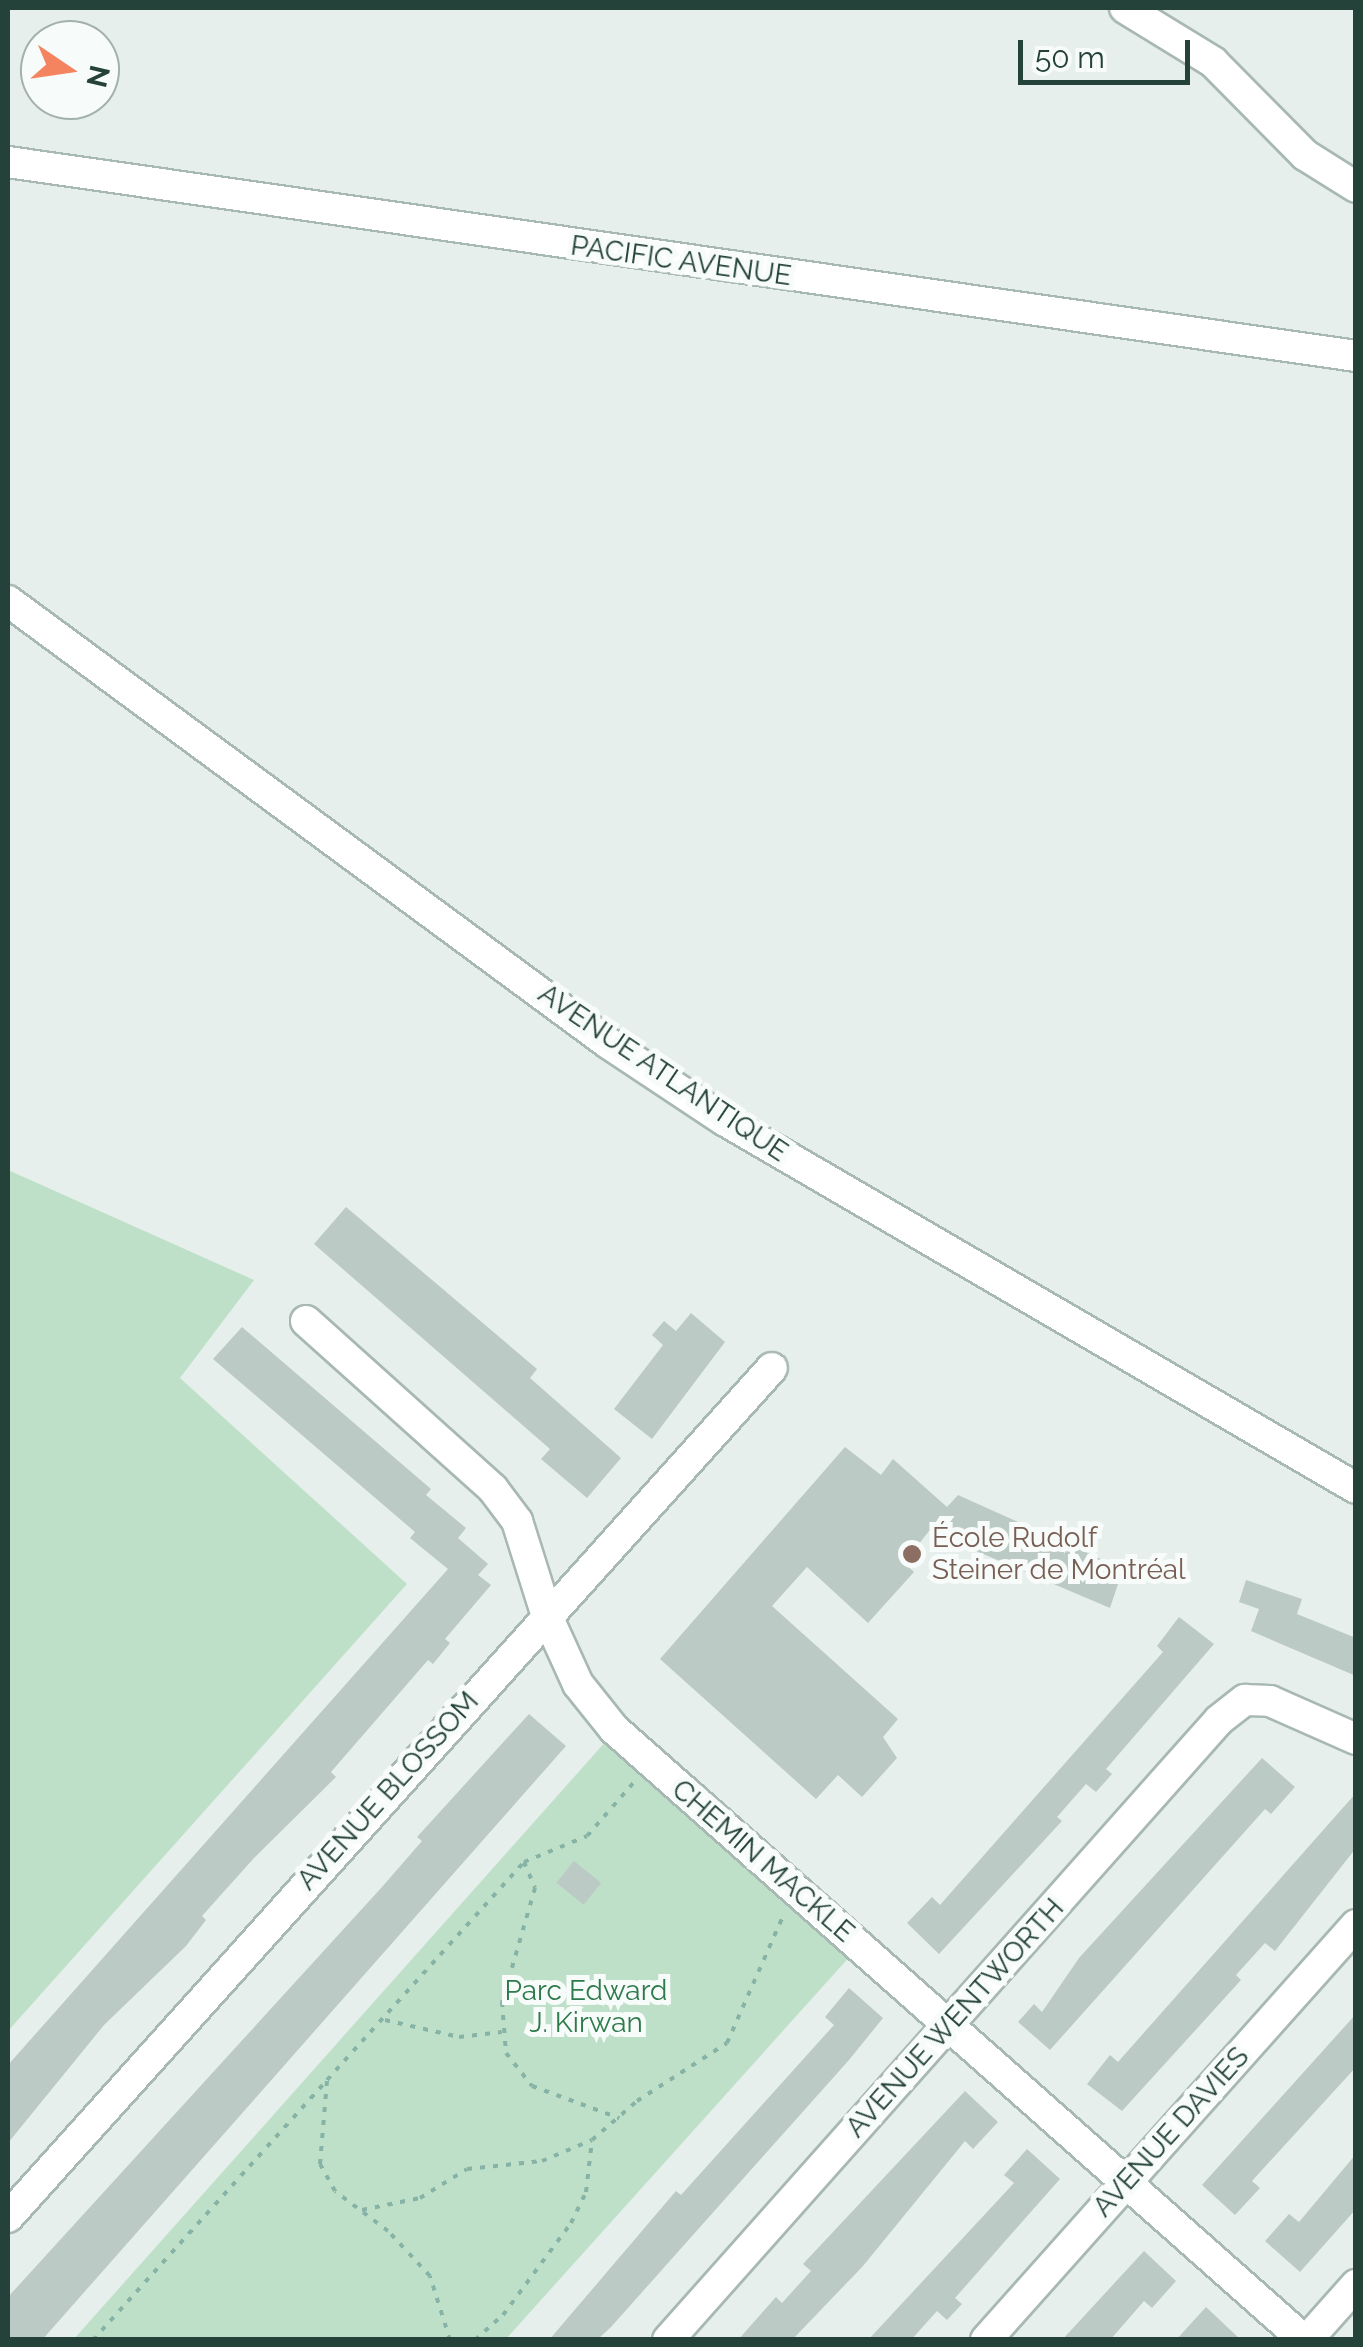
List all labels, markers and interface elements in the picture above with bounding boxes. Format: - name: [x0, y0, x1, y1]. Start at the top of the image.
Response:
- north arrow: [20, 20, 120, 120]
- scale bar: [1023, 20, 1196, 82]
- text: 50 m: [1035, 40, 1105, 75]
- text: N: [79, 62, 116, 91]
- street label: PACIFIC AVENUE: [568, 229, 794, 293]
- street label: AVENUE ATLANTIQUE: [532, 977, 794, 1169]
- place label: École Rudolf Steiner de Montréal: [932, 1521, 1186, 1587]
- marker: École Rudolf Steiner de Montréal: [901, 1543, 923, 1565]
- street label: AVENUE BLOSSOM: [290, 1685, 486, 1897]
- street label: CHEMIN MACKLE: [665, 1773, 861, 1949]
- street label: AVENUE WENTWORTH: [839, 1891, 1071, 2145]
- park label: Parc Edward J. Kirwan: [505, 1974, 667, 2040]
- street label: AVENUE DAVIES: [1086, 2040, 1256, 2224]

